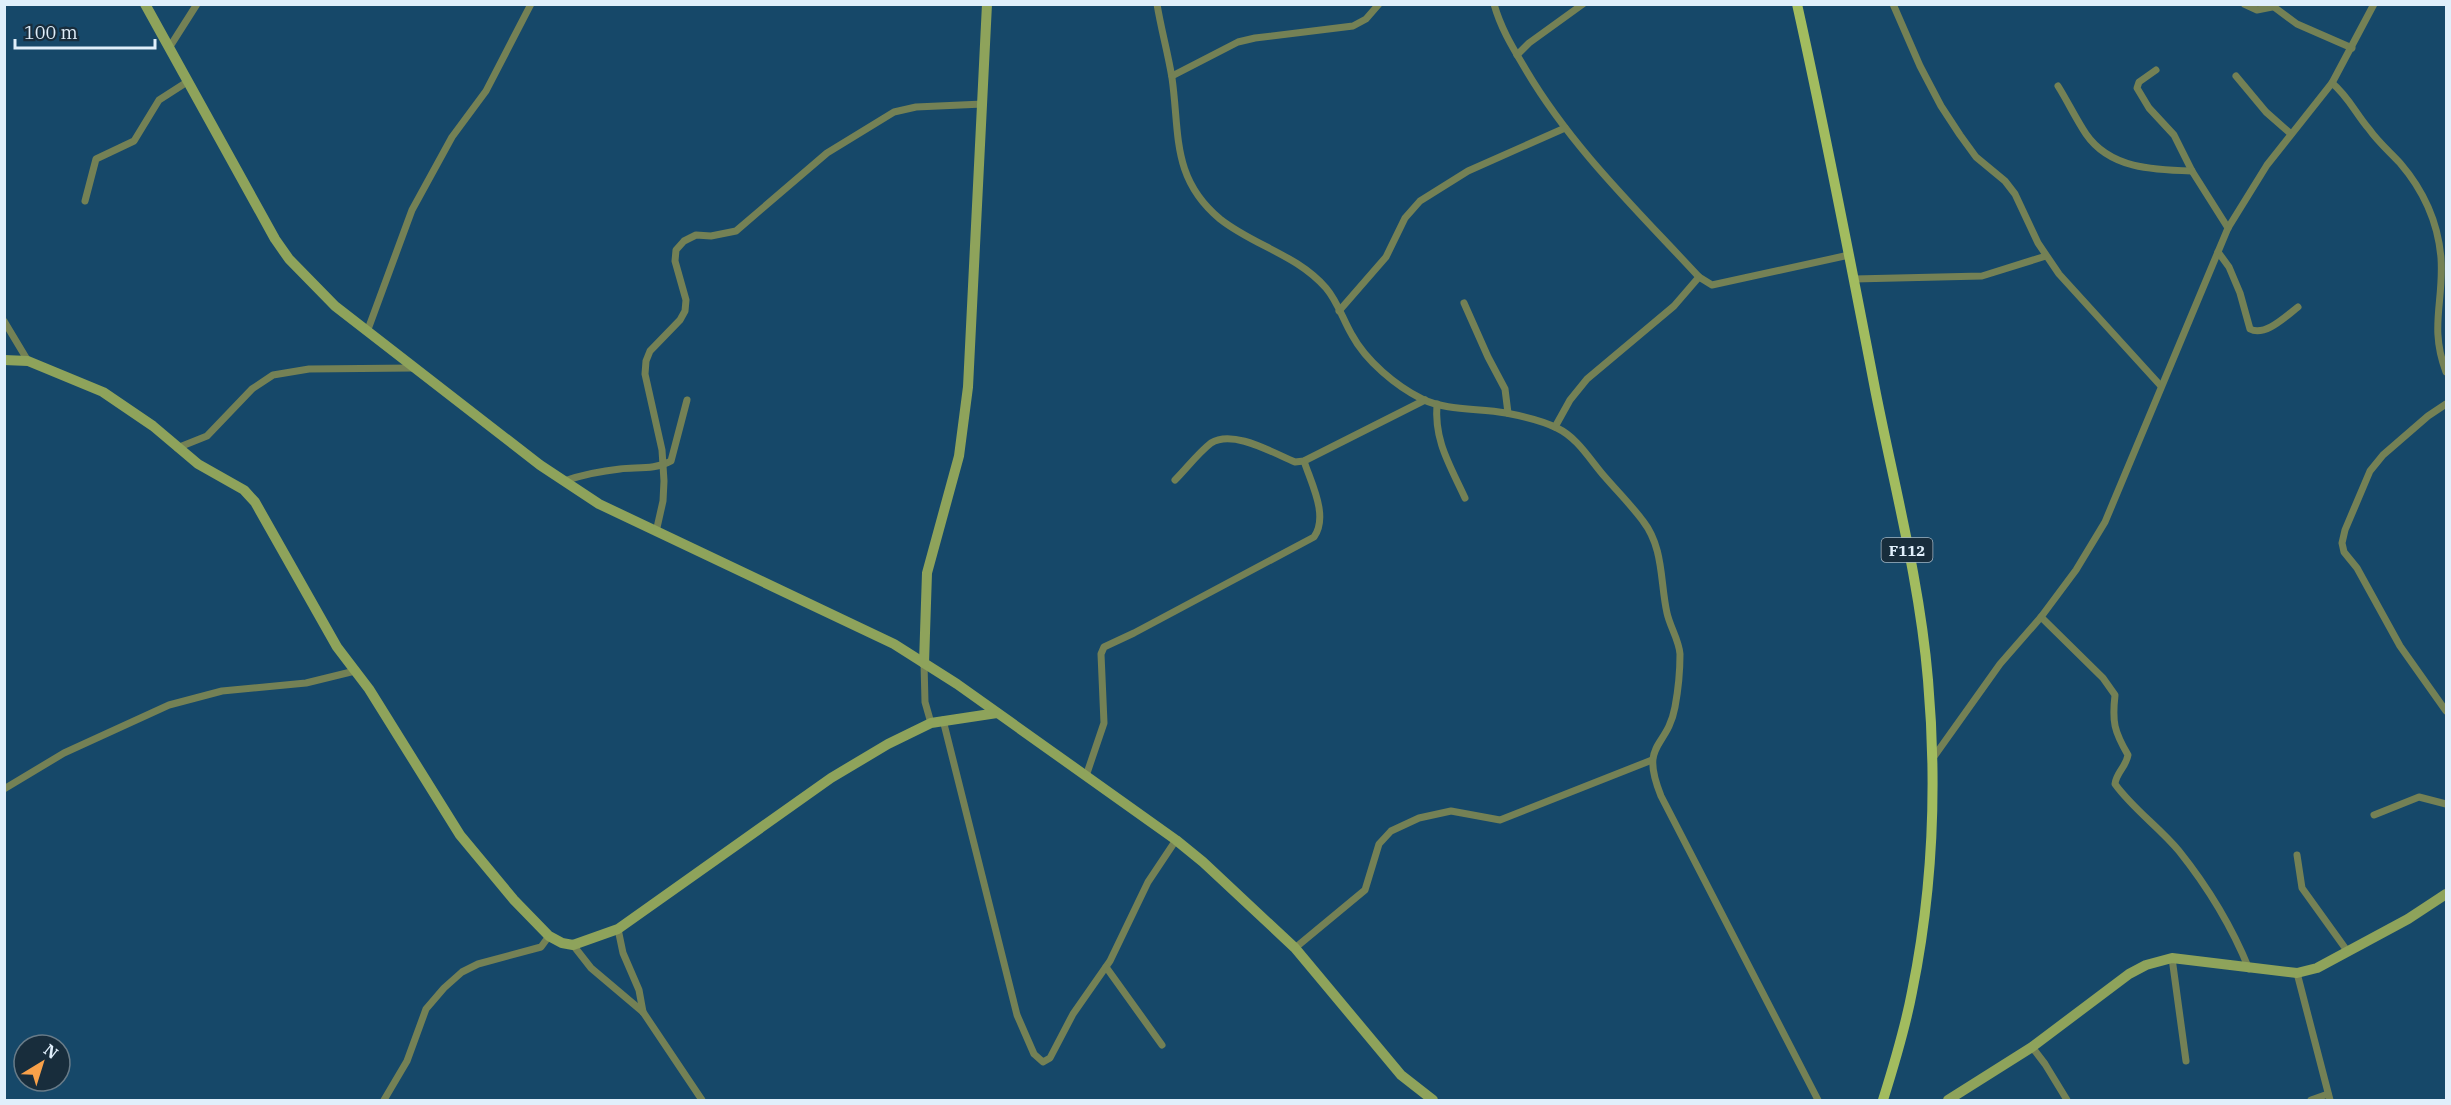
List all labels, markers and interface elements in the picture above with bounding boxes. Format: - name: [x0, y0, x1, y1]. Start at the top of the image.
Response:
- scale bar: [15, 12, 154, 50]
- text: 100 m: [24, 21, 78, 44]
- road number: F112: [1882, 538, 1932, 562]
- north arrow: [12, 1033, 72, 1093]
- text: N: [40, 1039, 62, 1063]

